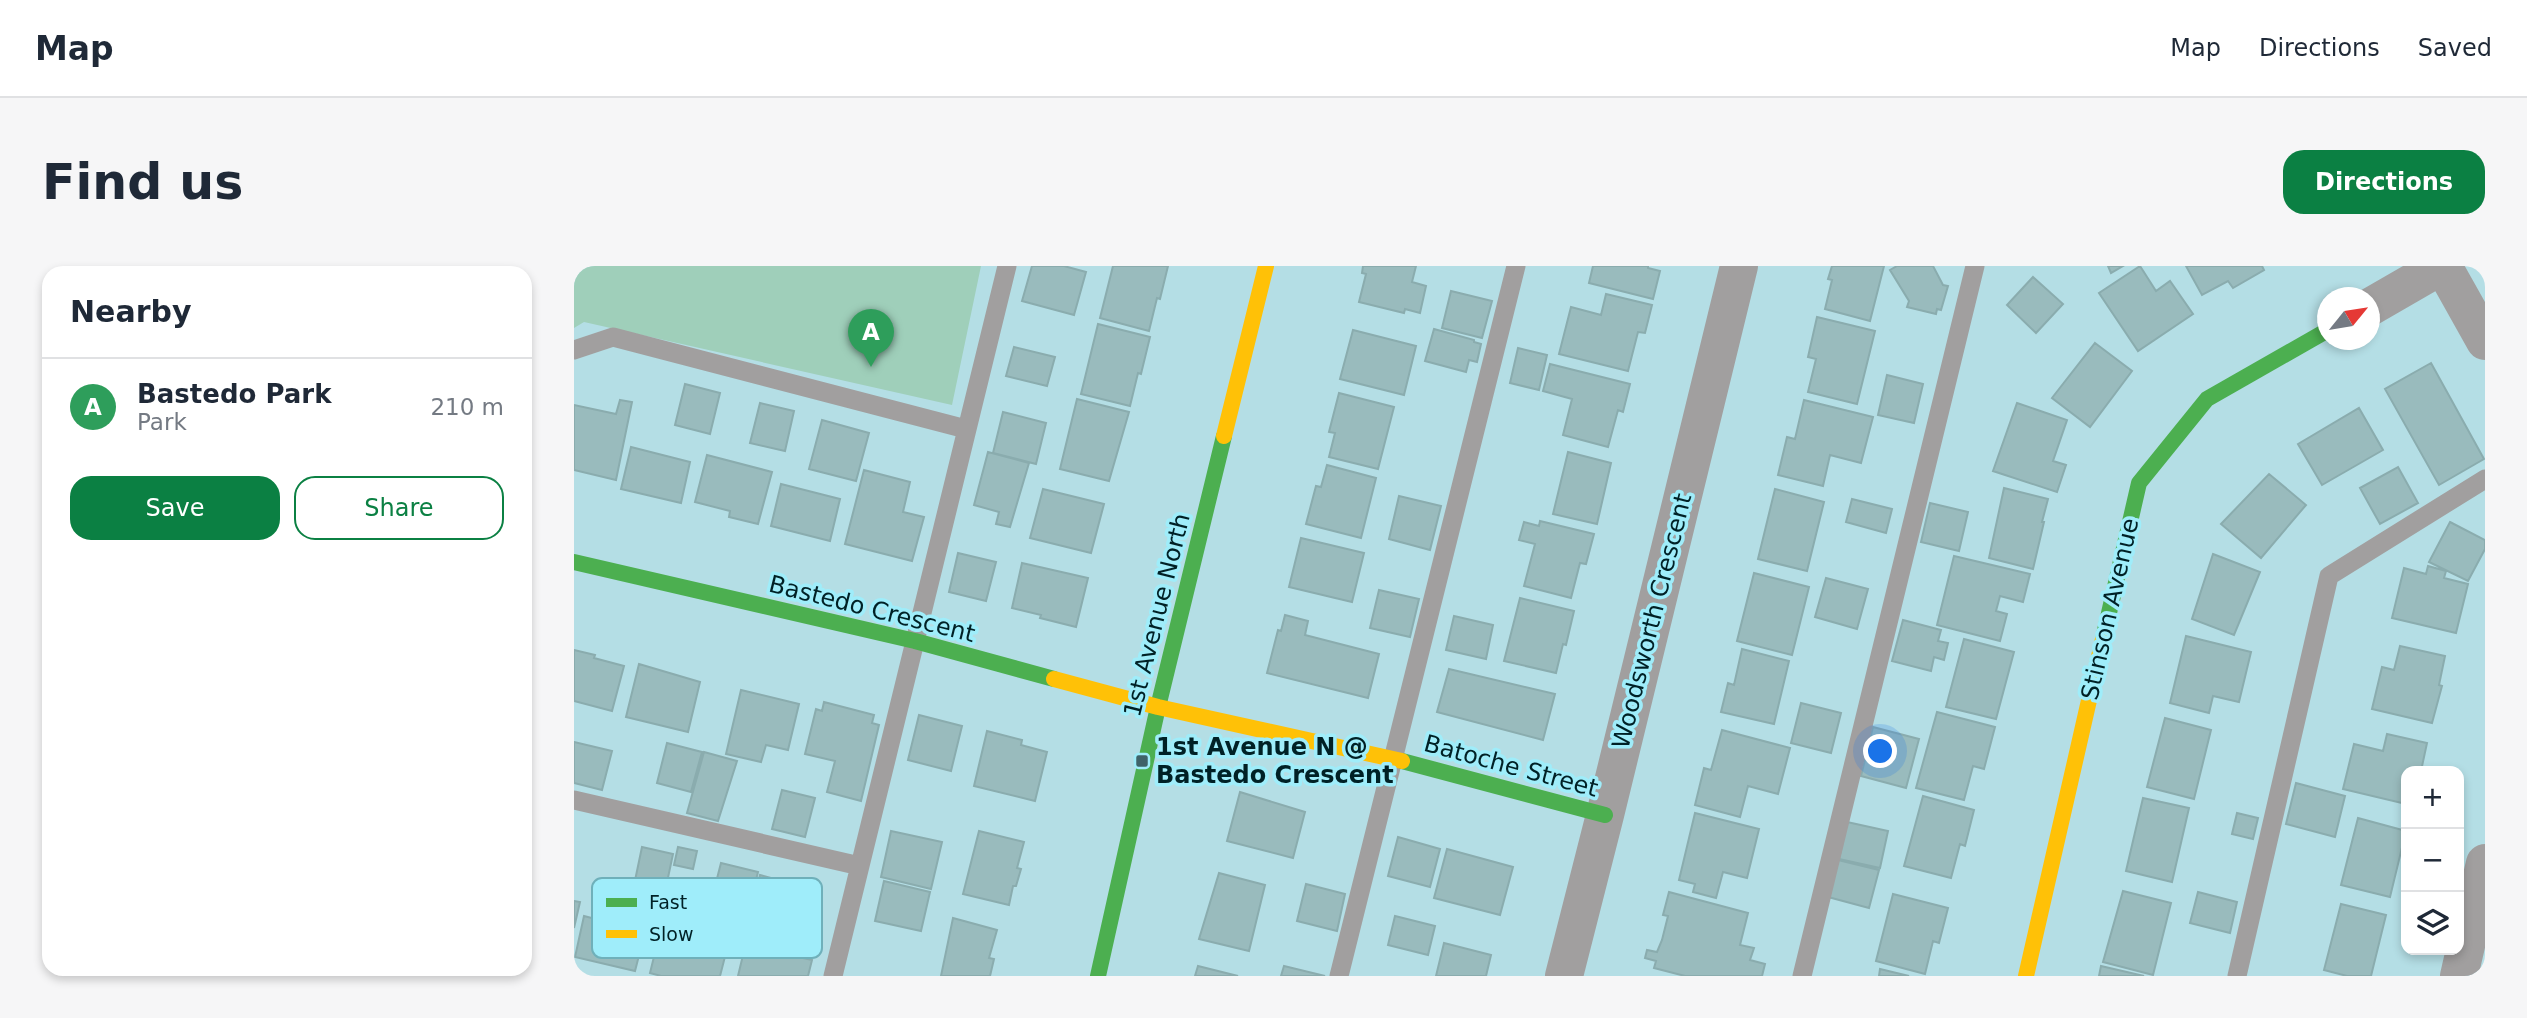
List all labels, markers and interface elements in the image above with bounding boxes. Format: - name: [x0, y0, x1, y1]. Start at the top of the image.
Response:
- text: Map: [35, 29, 114, 68]
- text: Map: [2170, 34, 2221, 62]
- text: Directions: [2259, 34, 2380, 62]
- text: Saved: [2418, 34, 2492, 62]
- button: Directions: [2283, 150, 2485, 214]
- text: Find us: [42, 154, 243, 211]
- north arrow: [2317, 287, 2380, 350]
- text: Nearby: [70, 294, 192, 329]
- pin: A: [848, 309, 894, 367]
- text: Bastedo Park: [137, 379, 331, 409]
- text: A: [84, 394, 102, 420]
- text: 210 m: [430, 394, 504, 420]
- text: Park: [137, 409, 187, 435]
- button: Save: [70, 476, 280, 540]
- button: Share: [294, 476, 504, 540]
- street label: Woodsworth Crescent: [1607, 491, 1697, 751]
- street label: 1st Avenue North: [1118, 510, 1196, 720]
- street label: Stinson Avenue: [2075, 515, 2145, 703]
- street label: Bastedo Crescent: [766, 570, 978, 648]
- street label: Batoche Street: [1421, 729, 1601, 803]
- place label: 1st Avenue N @ Bastedo Crescent: [1156, 733, 1394, 789]
- your location: [1863, 734, 1897, 768]
- marker: 1st Avenue N @ Bastedo Crescent: [1134, 753, 1150, 769]
- map controls: [2401, 766, 2464, 955]
- button: +: [2401, 766, 2464, 829]
- button: −: [2401, 829, 2464, 892]
- legend: [592, 878, 822, 958]
- text: Fast: [649, 891, 687, 913]
- button: layers: [2401, 892, 2464, 955]
- text: Slow: [649, 923, 694, 945]

